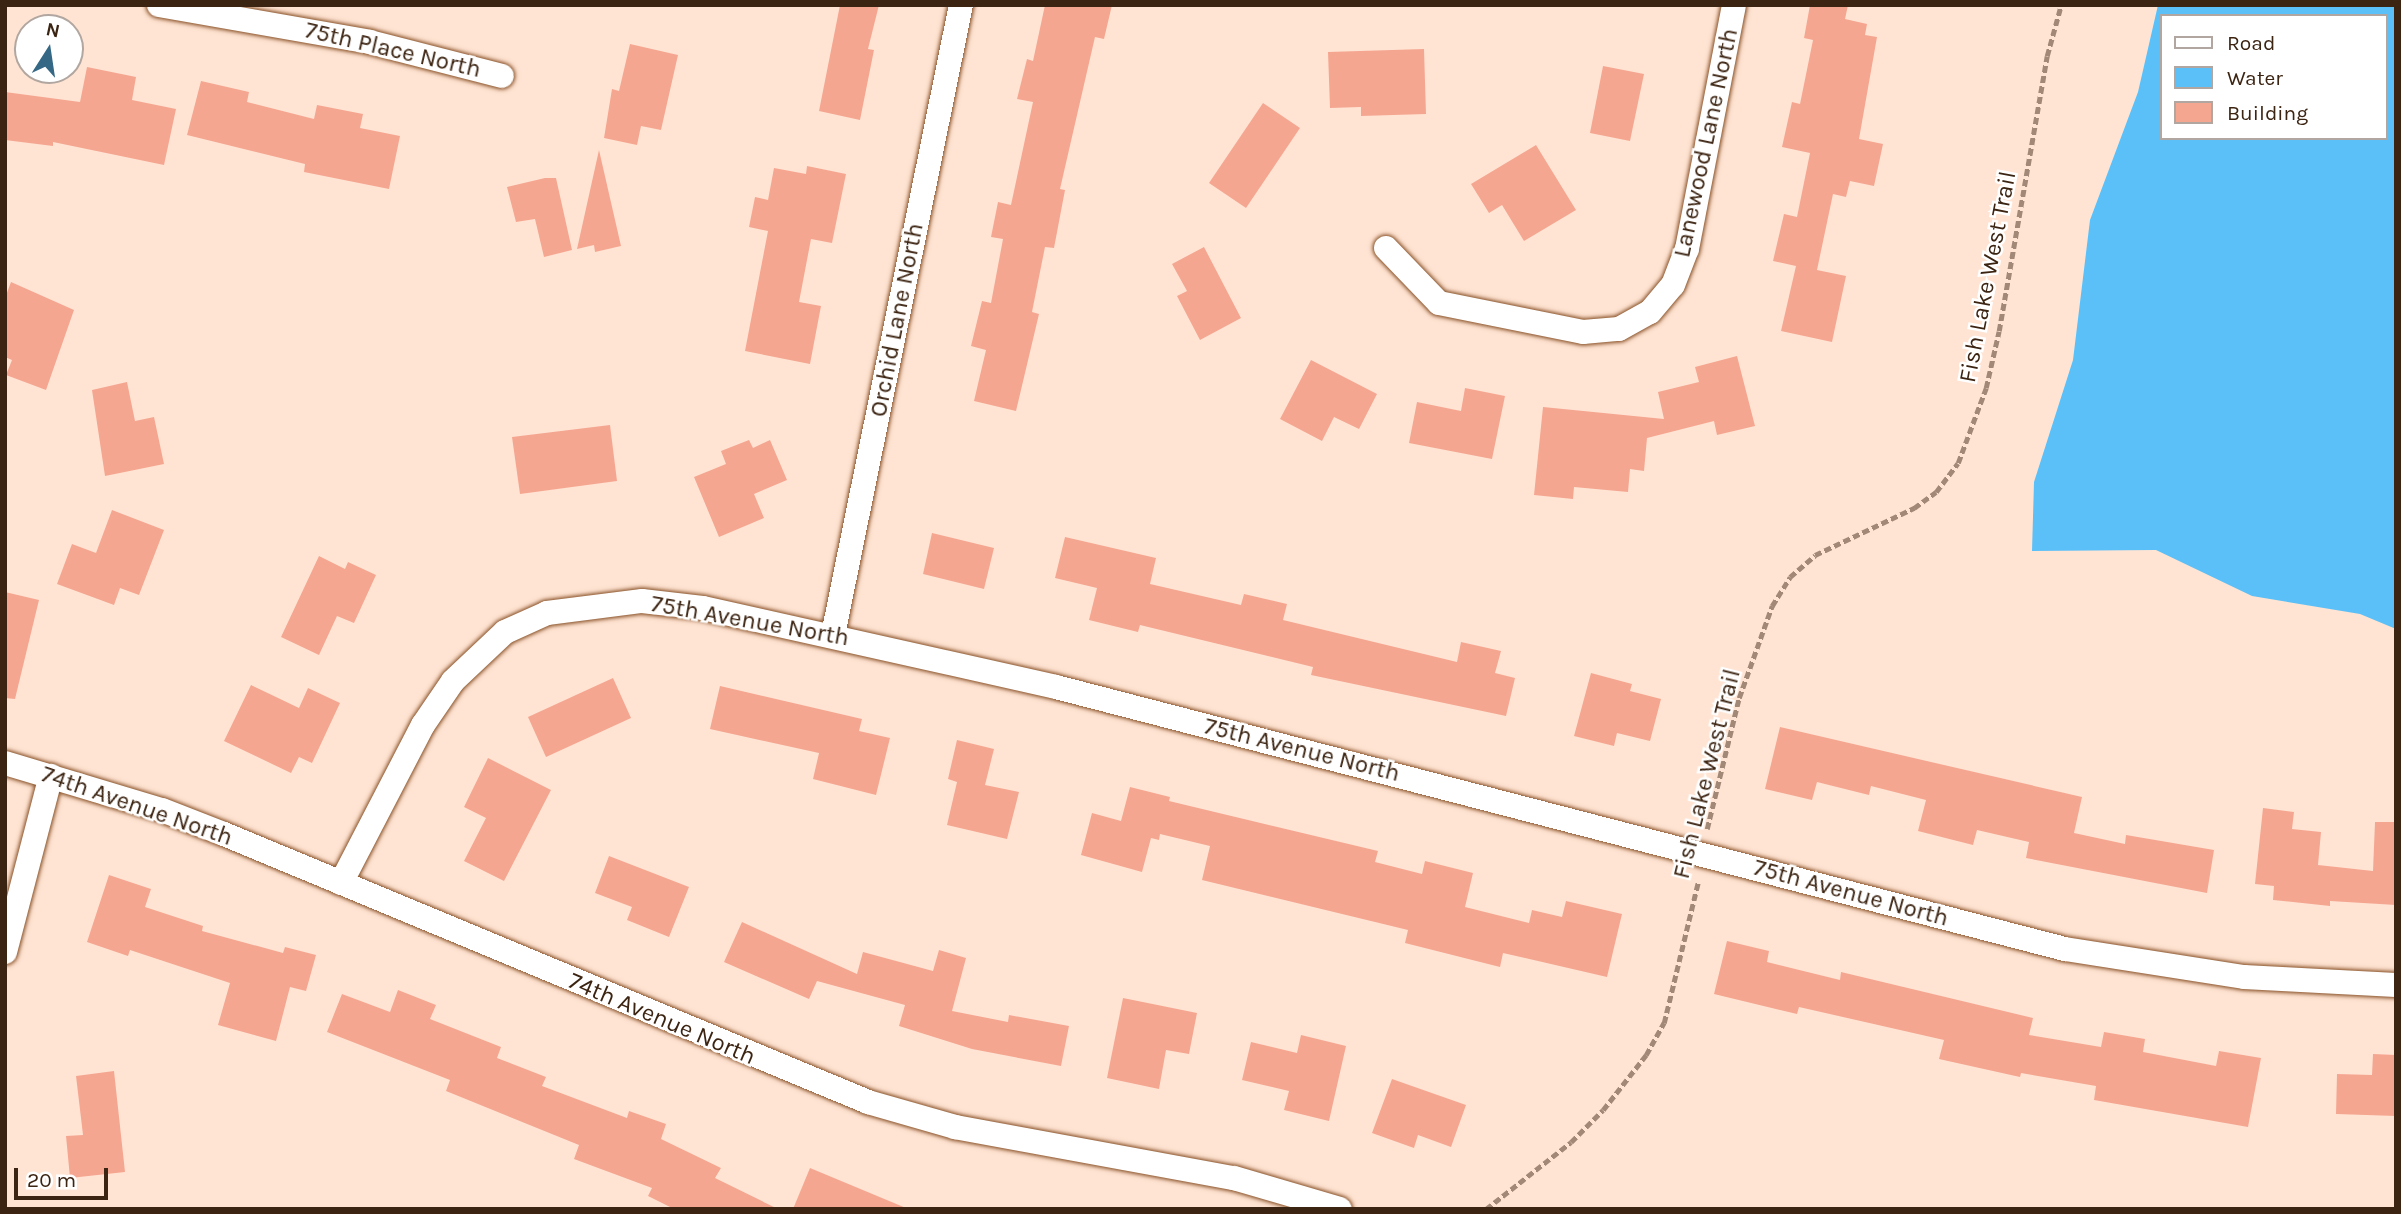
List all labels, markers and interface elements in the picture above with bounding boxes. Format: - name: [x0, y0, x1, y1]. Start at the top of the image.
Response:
- north arrow: [14, 14, 84, 84]
- legend: [2160, 14, 2387, 140]
- street label: 75th Place North: [302, 16, 484, 84]
- text: N: [44, 18, 62, 43]
- street label: Lanewood Lane North: [1668, 26, 1744, 260]
- text: Road: [2227, 31, 2275, 55]
- text: Water: [2227, 66, 2283, 90]
- text: Building: [2227, 101, 2308, 125]
- street label: Fish Lake West Trail: [1953, 169, 2023, 385]
- street label: Orchid Lane North: [864, 221, 930, 419]
- street label: 75th Avenue North: [649, 589, 851, 653]
- street label: Fish Lake West Trail: [1667, 666, 1747, 882]
- street label: 75th Avenue North: [1201, 712, 1403, 788]
- street label: 74th Avenue North: [38, 760, 236, 852]
- street label: 75th Avenue North: [1750, 853, 1952, 933]
- street label: 74th Avenue North: [564, 967, 760, 1071]
- scale bar: [18, 1154, 112, 1198]
- text: 20 m: [27, 1168, 76, 1192]

